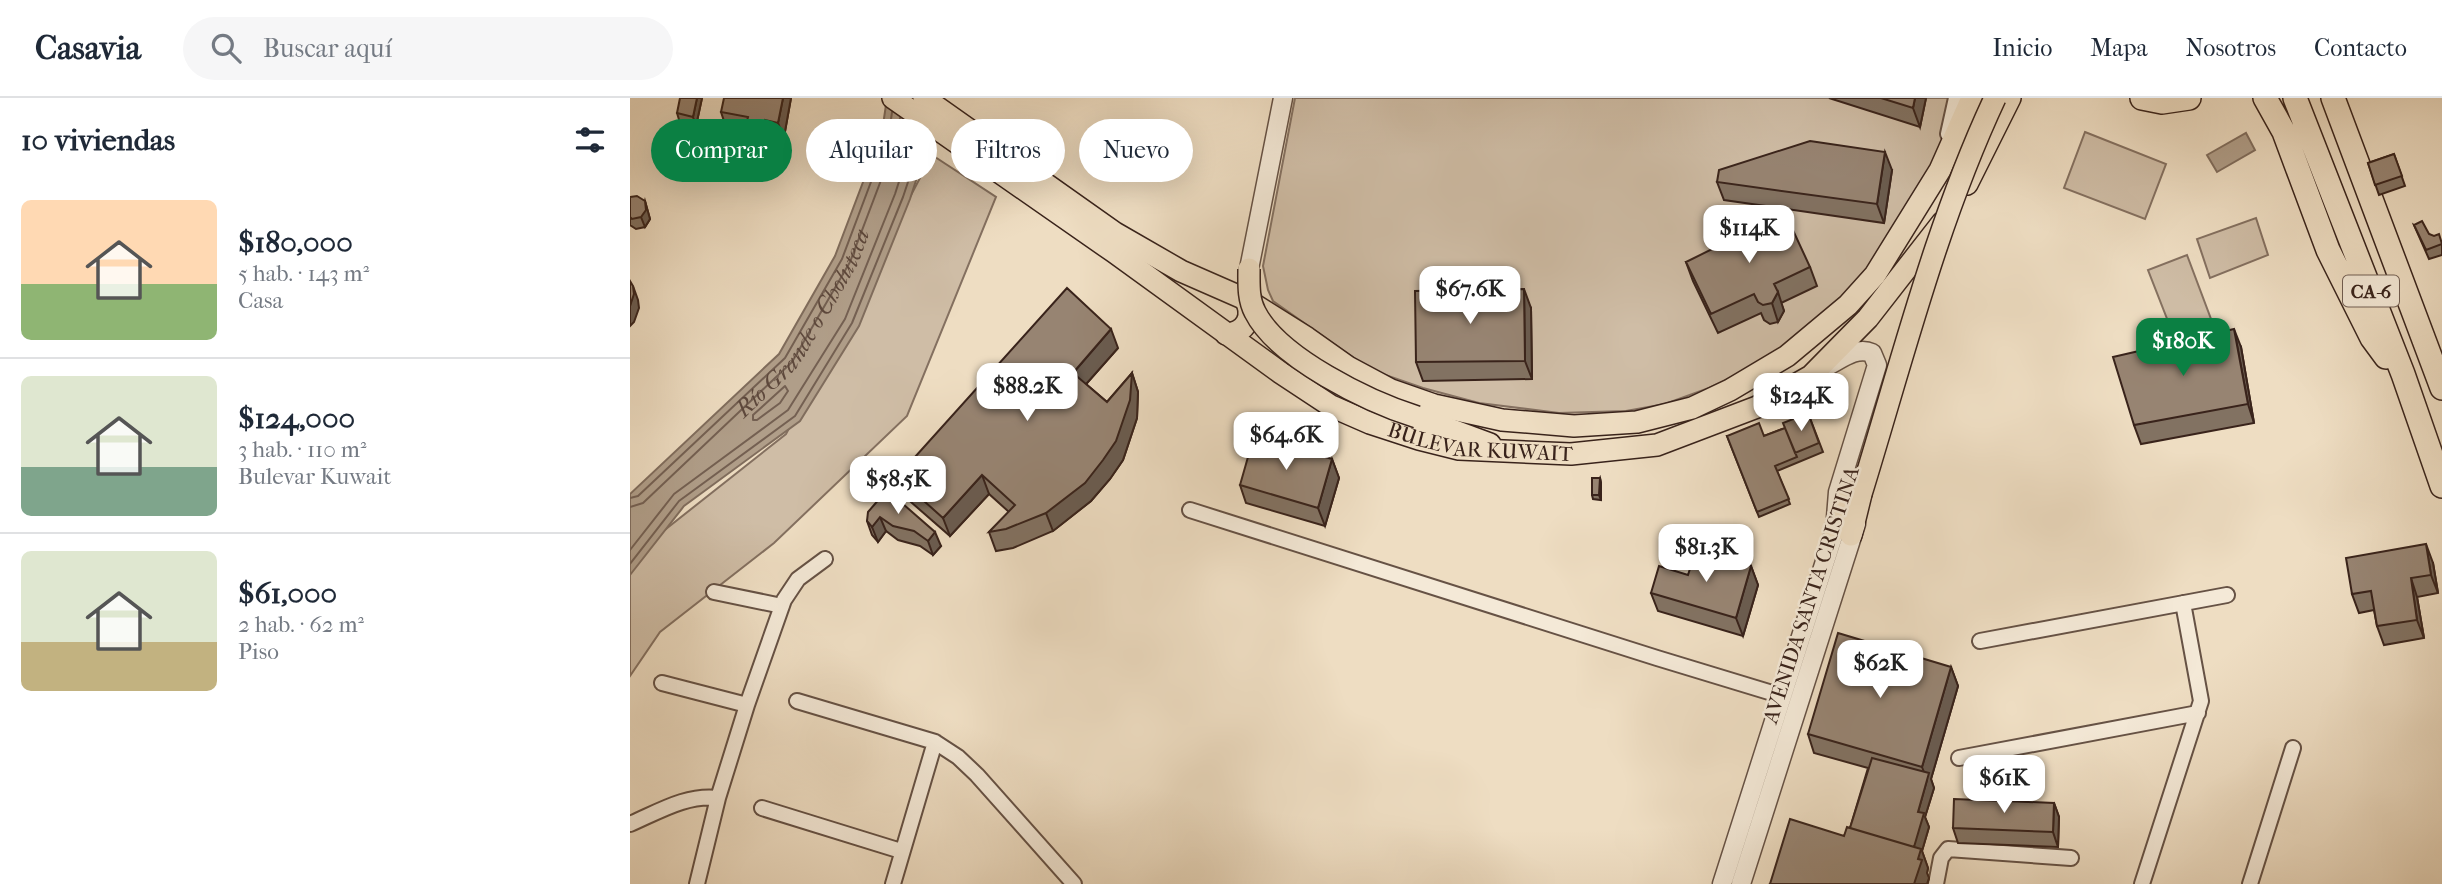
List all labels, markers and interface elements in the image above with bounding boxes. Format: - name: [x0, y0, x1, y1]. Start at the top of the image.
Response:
- search box: [183, 17, 673, 80]
- text: Casavia: [35, 29, 141, 68]
- icon: search: [207, 29, 245, 67]
- text: Buscar aquí: [263, 33, 392, 64]
- text: Inicio: [1992, 34, 2052, 62]
- text: Mapa: [2090, 34, 2148, 62]
- text: Nosotros: [2186, 34, 2276, 62]
- text: Contacto: [2314, 34, 2407, 62]
- chip: Comprar: [651, 119, 792, 182]
- chip: Alquilar: [806, 119, 937, 182]
- chip: Filtros: [951, 119, 1065, 182]
- chip: Nuevo: [1079, 119, 1193, 182]
- icon: filters: [571, 121, 609, 159]
- text: 10 viviendas: [21, 123, 175, 158]
- pin: $114K: [1700, 206, 1798, 265]
- text: $114K: [1719, 214, 1779, 241]
- text: $180,000: [238, 225, 353, 260]
- water label: Río Grande o Choluteca: [728, 225, 875, 424]
- icon: home: [77, 228, 161, 312]
- text: 5 hab. · 143 m²: [238, 260, 369, 287]
- pin: $67.6K: [1413, 266, 1527, 326]
- text: $67.6K: [1435, 275, 1505, 302]
- road number: CA-6: [2343, 276, 2399, 307]
- text: Casa: [238, 287, 283, 314]
- pin: $180K: [2134, 318, 2232, 378]
- text: $180K: [2152, 327, 2214, 354]
- pin: $88.2K: [970, 364, 1084, 423]
- text: $88.2K: [993, 372, 1061, 399]
- pin: $124K: [1752, 374, 1850, 433]
- text: $124K: [1770, 382, 1833, 409]
- text: $124,000: [238, 401, 355, 436]
- icon: home: [77, 404, 161, 488]
- pin: $64.6K: [1229, 412, 1343, 472]
- street label: BULEVAR KUWAIT: [1385, 418, 1574, 466]
- text: $64.6K: [1250, 421, 1322, 448]
- text: 3 hab. · 110 m²: [238, 436, 366, 463]
- pin: $58.5K: [841, 456, 955, 516]
- text: Bulevar Kuwait: [238, 463, 391, 490]
- street label: AVENIDA SANTA CRISTINA: [1758, 463, 1864, 727]
- text: $58.5K: [866, 465, 930, 492]
- pin: $81.3K: [1649, 524, 1763, 584]
- text: $81.3K: [1674, 533, 1738, 560]
- text: $61,000: [238, 576, 337, 611]
- icon: home: [77, 579, 161, 663]
- text: 2 hab. · 62 m²: [238, 611, 364, 638]
- text: Piso: [238, 638, 279, 665]
- pin: $62K: [1839, 640, 1921, 700]
- text: $62K: [1853, 649, 1907, 676]
- pin: $61K: [1963, 756, 2045, 815]
- text: $61K: [1979, 764, 2029, 791]

